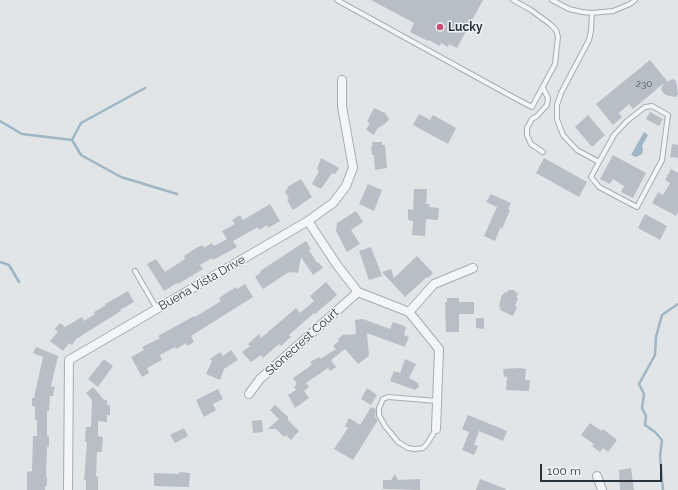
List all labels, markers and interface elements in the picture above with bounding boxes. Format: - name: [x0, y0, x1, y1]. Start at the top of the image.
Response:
- place label: Lucky: [448, 20, 482, 34]
- marker: Lucky: [435, 22, 445, 32]
- house number: 230: [636, 78, 652, 90]
- street label: Buena Vista Drive: [156, 252, 248, 314]
- street label: Stonecrest Court: [262, 305, 342, 379]
- scale bar: [542, 456, 664, 482]
- text: 100 m: [547, 464, 581, 478]

